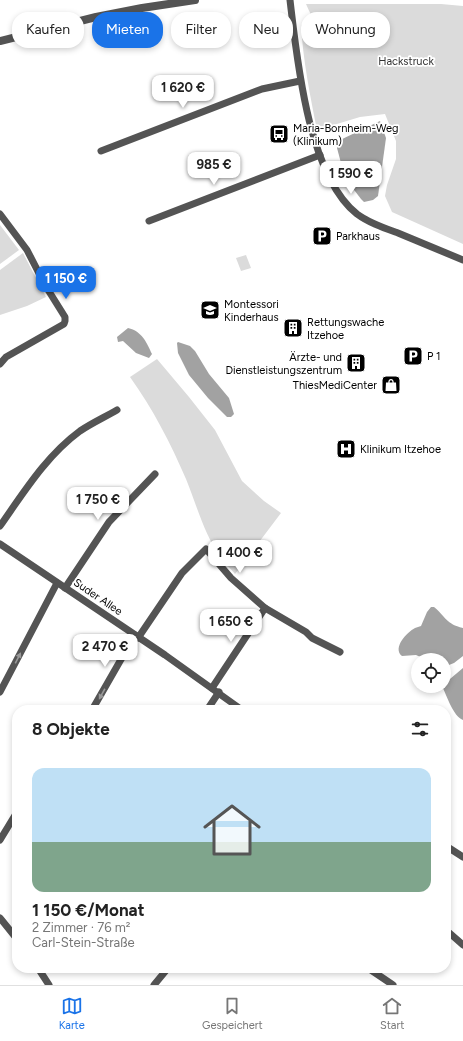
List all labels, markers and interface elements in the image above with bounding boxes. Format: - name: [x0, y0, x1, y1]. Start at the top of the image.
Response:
- chip: Kaufen: [12, 12, 84, 48]
- chip: Mieten: [92, 12, 163, 48]
- chip: Filter: [171, 12, 231, 48]
- chip: Neu: [239, 12, 293, 48]
- chip: Wohnung: [301, 12, 390, 48]
- park label: Hackstruck: [378, 55, 434, 68]
- pin: 1 620 €: [146, 75, 220, 109]
- text: 1 620 €: [161, 80, 205, 95]
- place label: Maria-Bornheim-Weg (Klinikum): [293, 122, 399, 148]
- bus stop icon: Maria-Bornheim-Weg (Klinikum): [268, 123, 290, 145]
- pin: 985 €: [186, 152, 242, 186]
- text: 985 €: [196, 157, 232, 172]
- pin: 1 590 €: [314, 161, 388, 195]
- text: 1 590 €: [329, 166, 373, 181]
- parking icon: Parkhaus: [311, 225, 333, 247]
- place label: Parkhaus: [336, 230, 380, 243]
- pin: 1 150 €: [29, 266, 103, 300]
- text: 1 150 €: [45, 271, 87, 286]
- place label: Montessori Kinderhaus: [224, 298, 279, 324]
- school or university icon: Montessori Kinderhaus: [199, 299, 221, 321]
- place label: Rettungswache Itzehoe: [307, 316, 384, 342]
- building icon: Rettungswache Itzehoe: [282, 317, 304, 339]
- parking icon: P 1: [402, 345, 424, 367]
- place label: P 1: [427, 350, 441, 363]
- place label: Ärzte- und Dienstleistungszentrum: [225, 351, 342, 377]
- building icon: Ärzte- und Dienstleistungszentrum: [345, 352, 367, 374]
- shop icon: ThiesMediCenter: [380, 374, 402, 396]
- place label: ThiesMediCenter: [293, 379, 377, 392]
- hospital icon: Klinikum Itzehoe: [335, 438, 357, 460]
- place label: Klinikum Itzehoe: [360, 443, 441, 456]
- pin: 1 750 €: [61, 487, 135, 521]
- text: 1 750 €: [76, 492, 120, 507]
- pin: 1 400 €: [203, 540, 277, 574]
- text: 1 400 €: [217, 545, 263, 560]
- street label: Suder Allee: [71, 576, 125, 618]
- pin: 1 650 €: [194, 609, 268, 643]
- text: 1 650 €: [209, 614, 253, 629]
- pin: 2 470 €: [68, 634, 142, 668]
- text: 2 470 €: [82, 639, 128, 654]
- one-way arrow: [15, 652, 21, 664]
- map controls: [411, 653, 451, 693]
- button: locate: [411, 653, 451, 693]
- one-way arrow: [98, 688, 105, 700]
- icon: filters: [409, 718, 431, 740]
- text: 8 Objekte: [32, 719, 110, 739]
- icon: home: [196, 794, 268, 866]
- text: 1 150 €/Monat: [32, 900, 145, 920]
- text: 2 Zimmer · 76 m²: [32, 920, 130, 935]
- text: Carl-Stein-Straße: [32, 935, 135, 950]
- tab: Karte: [59, 995, 85, 1032]
- tab: Gespeichert: [202, 995, 263, 1032]
- tab: Start: [380, 995, 404, 1032]

